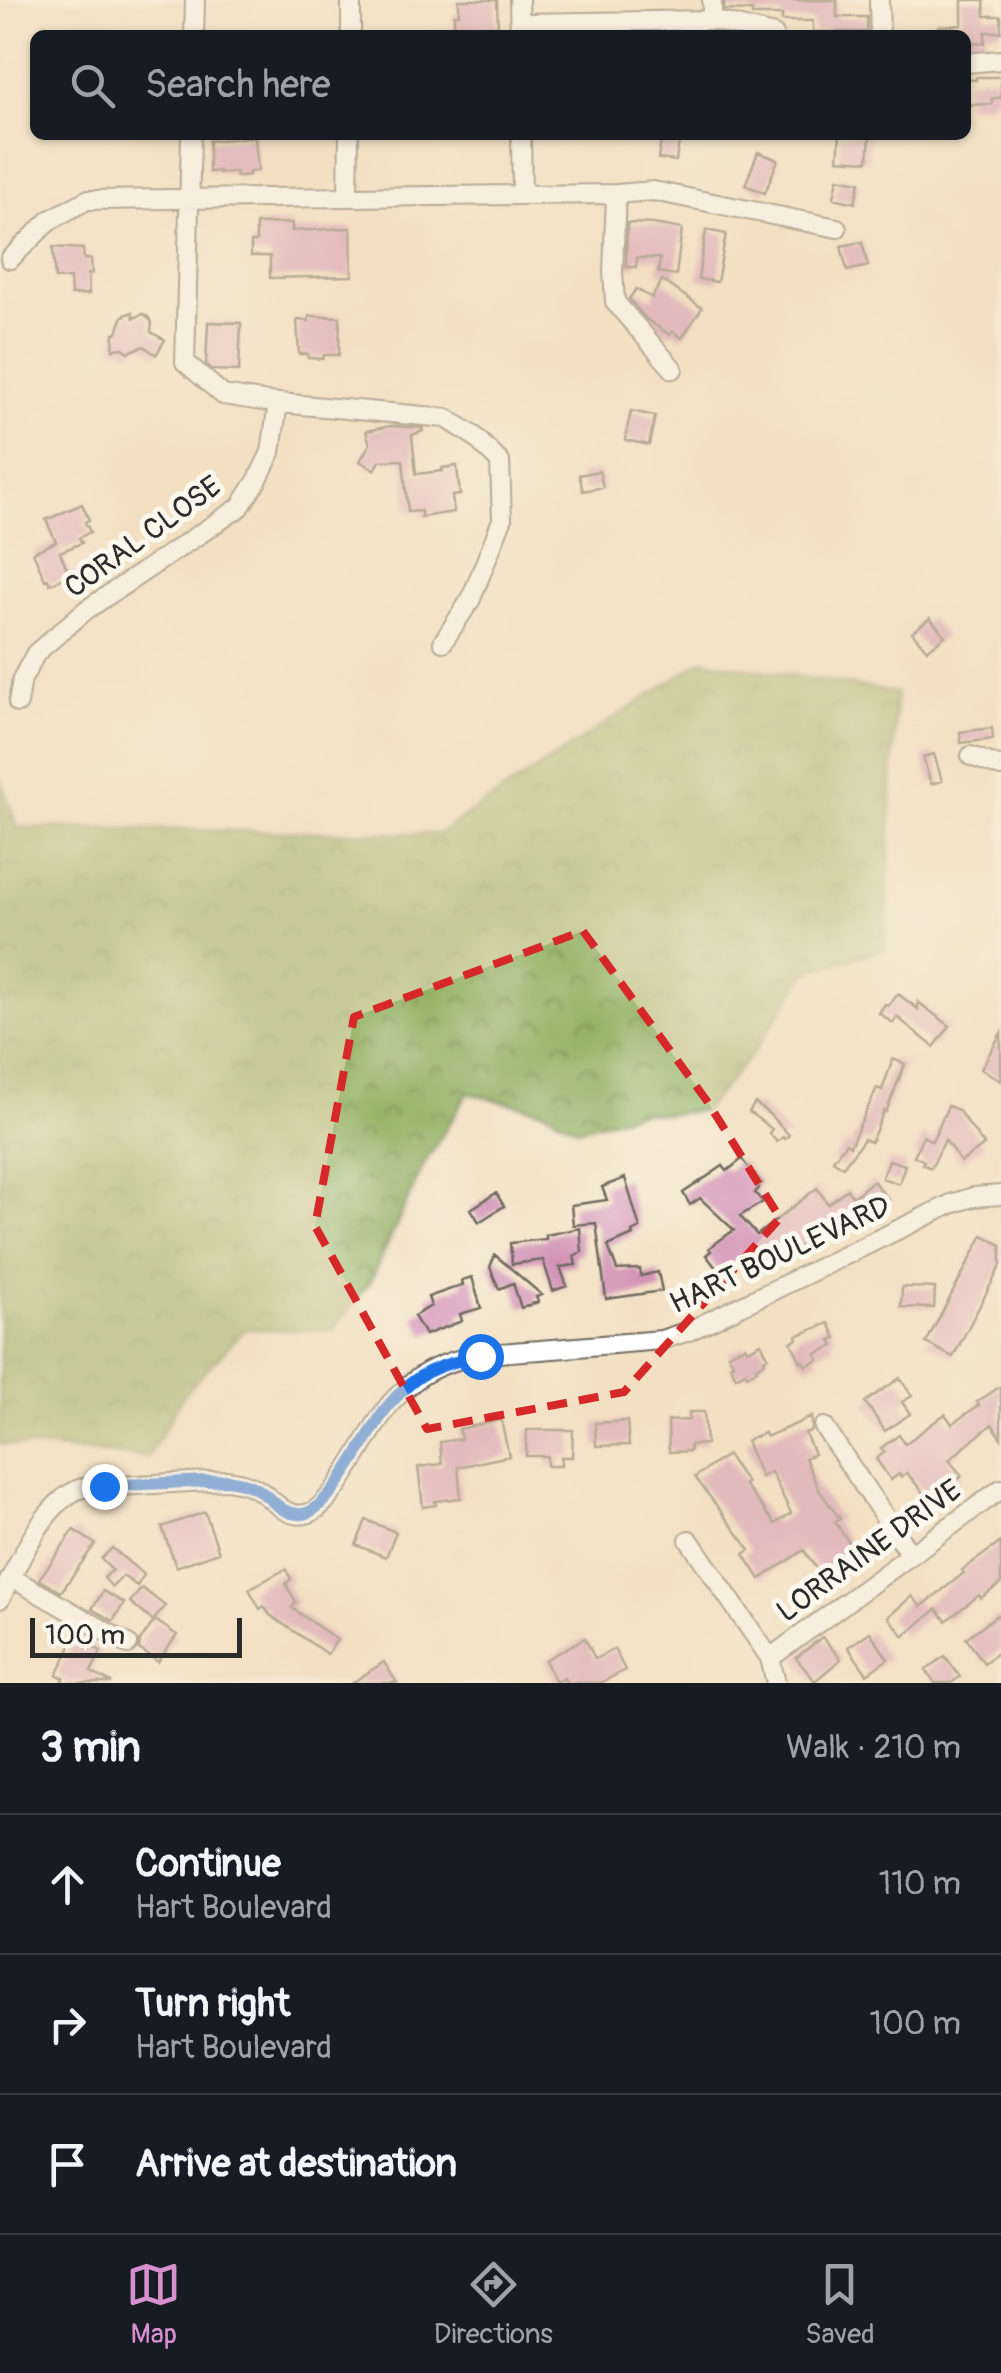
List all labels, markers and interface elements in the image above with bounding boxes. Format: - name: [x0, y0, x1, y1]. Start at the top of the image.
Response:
- search box: [30, 30, 971, 140]
- icon: search: [65, 58, 120, 113]
- text: Search here: [145, 61, 331, 109]
- street label: CORAL CLOSE: [58, 468, 228, 606]
- street label: HART BOULEVARD: [664, 1188, 896, 1322]
- route start: [458, 1334, 504, 1380]
- route end: [82, 1464, 128, 1510]
- street label: LORRAINE DRIVE: [769, 1472, 969, 1630]
- scale bar: [30, 1613, 242, 1658]
- text: 100 m: [45, 1618, 125, 1653]
- text: 3 min: [40, 1722, 141, 1774]
- text: Walk · 210 m: [786, 1728, 961, 1768]
- text: Continue: [135, 1840, 281, 1888]
- icon: ahead: [40, 1857, 95, 1912]
- text: 110 m: [879, 1864, 961, 1904]
- text: Hart Boulevard: [135, 1888, 332, 1928]
- text: Turn right: [135, 1980, 290, 2028]
- icon: right: [40, 1997, 95, 2052]
- text: 100 m: [869, 2004, 961, 2044]
- text: Hart Boulevard: [135, 2028, 332, 2068]
- icon: arrive: [40, 2137, 95, 2192]
- text: Arrive at destination: [135, 2140, 457, 2188]
- tab: Map: [126, 2257, 181, 2352]
- tab: Directions: [434, 2257, 553, 2352]
- tab: Saved: [805, 2257, 875, 2352]

